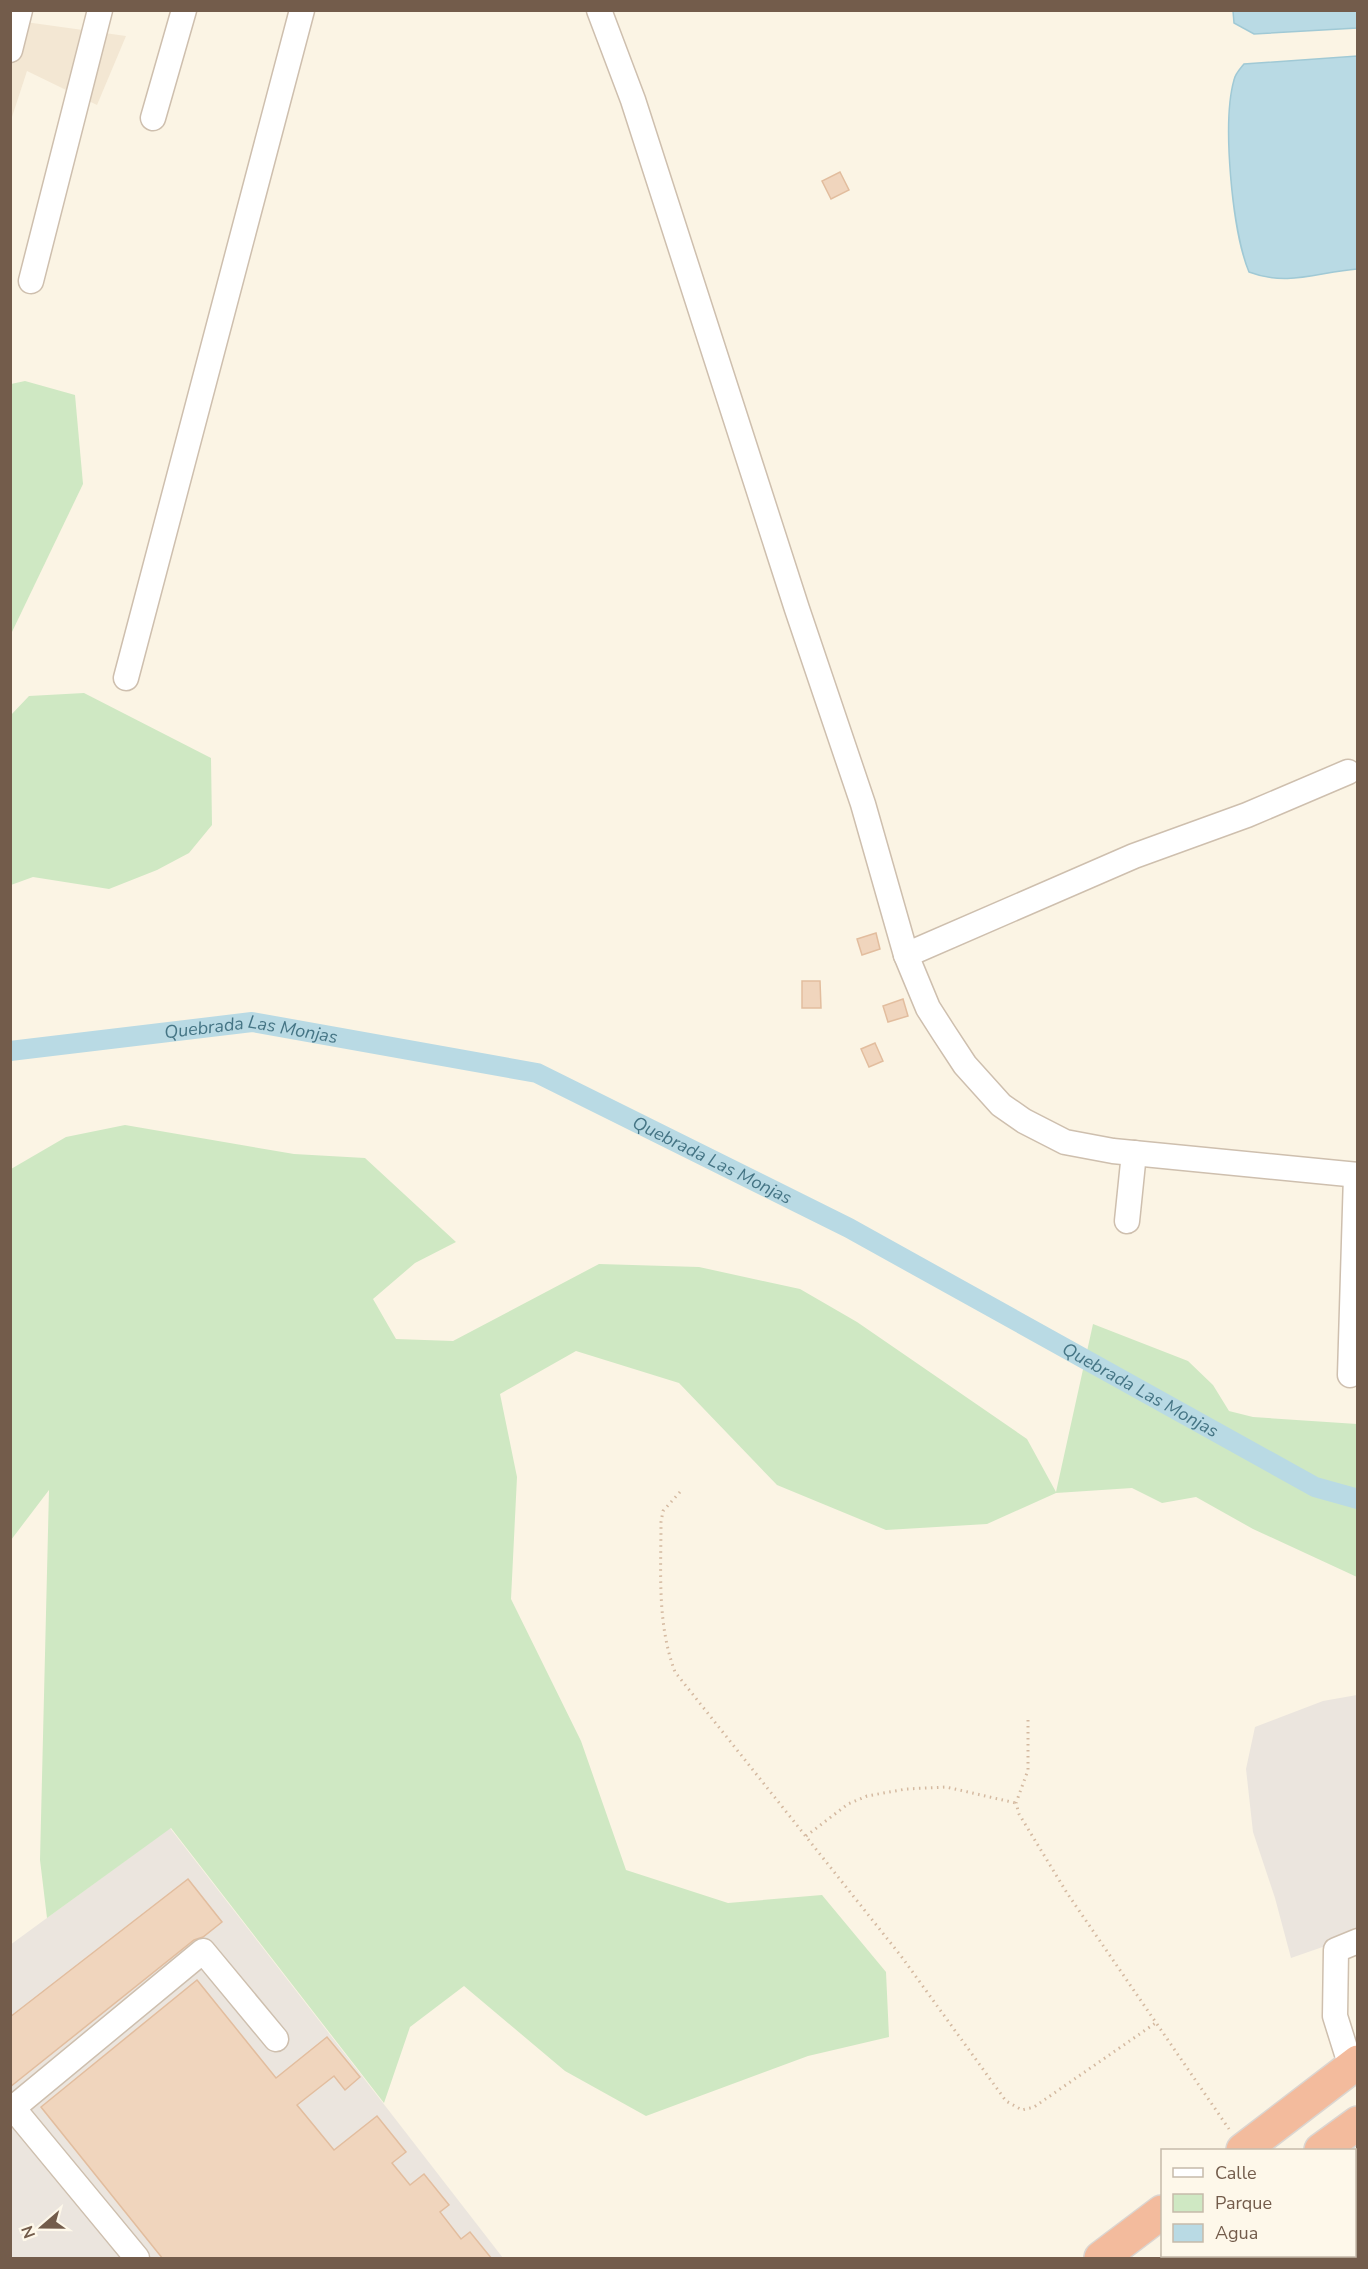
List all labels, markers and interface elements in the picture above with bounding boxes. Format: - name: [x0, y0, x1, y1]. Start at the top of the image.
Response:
- water label: Quebrada Las Monjas: [163, 1010, 340, 1049]
- water label: Quebrada Las Monjas: [628, 1110, 796, 1210]
- water label: Quebrada Las Monjas: [1058, 1337, 1223, 1443]
- legend: [1161, 2149, 1356, 2257]
- text: Calle: [1215, 2161, 1257, 2185]
- text: Parque: [1215, 2191, 1272, 2215]
- north arrow: [12, 2197, 72, 2257]
- text: Agua: [1215, 2221, 1258, 2245]
- text: N: [16, 2222, 41, 2241]

